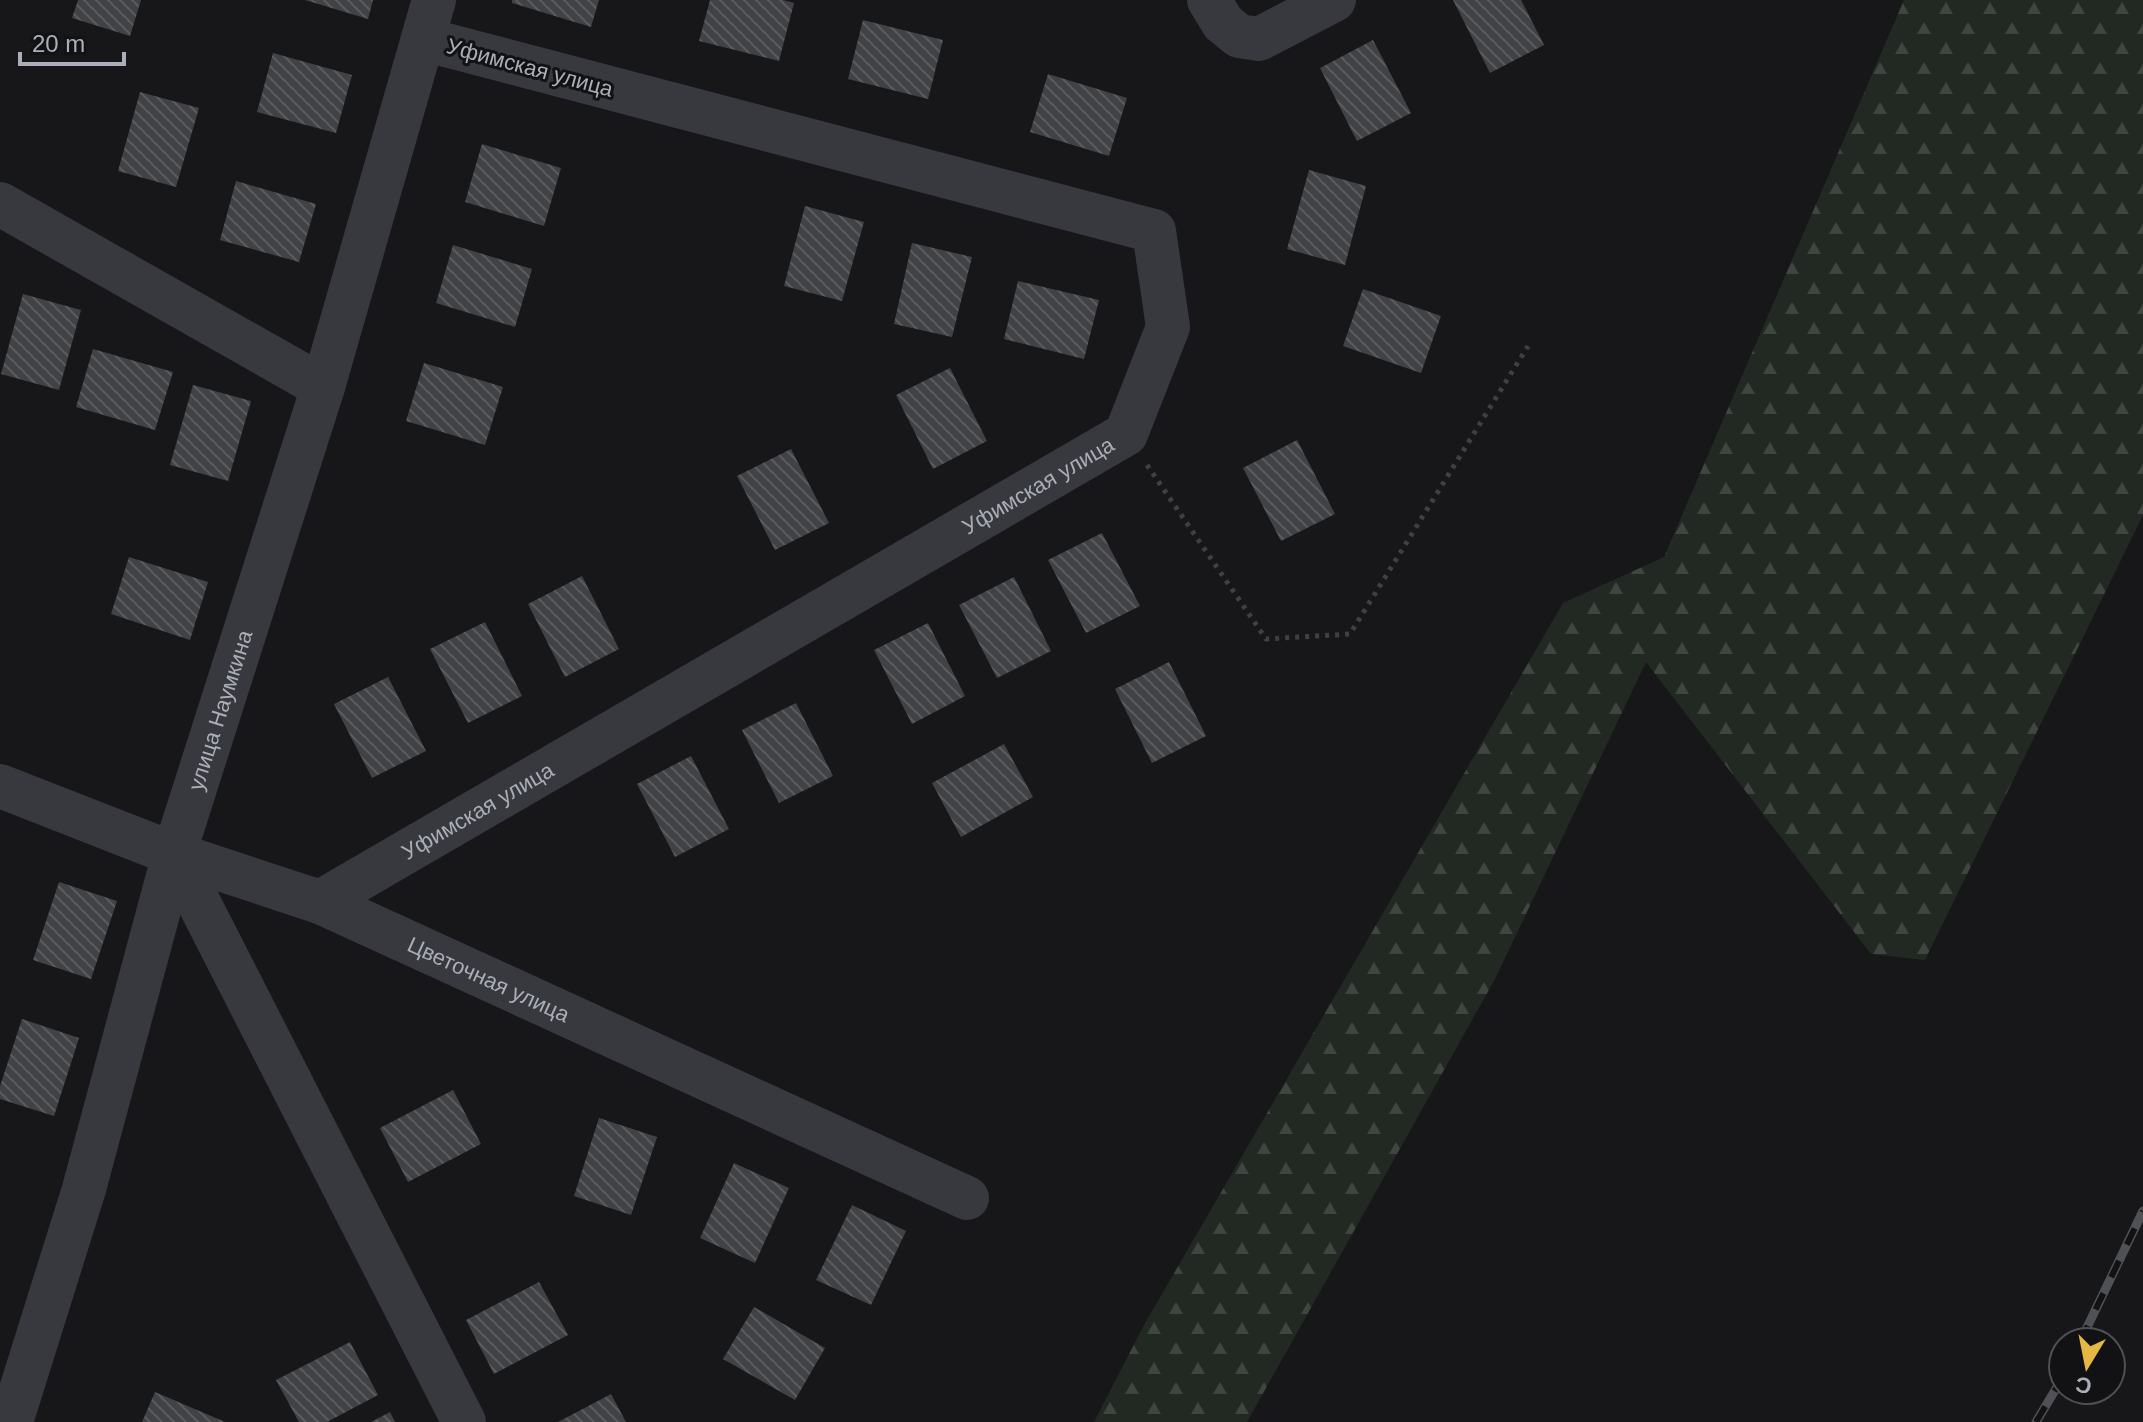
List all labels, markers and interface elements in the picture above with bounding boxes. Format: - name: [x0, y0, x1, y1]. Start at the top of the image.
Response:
- scale bar: [20, 16, 124, 66]
- text: 20 m: [32, 30, 85, 57]
- street label: Уфимская улица: [444, 33, 617, 102]
- street label: Уфимская улица: [958, 431, 1119, 540]
- street label: улица Наумкина: [183, 626, 258, 794]
- street label: Уфимская улица: [397, 757, 559, 865]
- street label: Цветочная улица: [404, 932, 574, 1028]
- north arrow: [2047, 1326, 2127, 1406]
- text: С: [2074, 1371, 2094, 1399]

